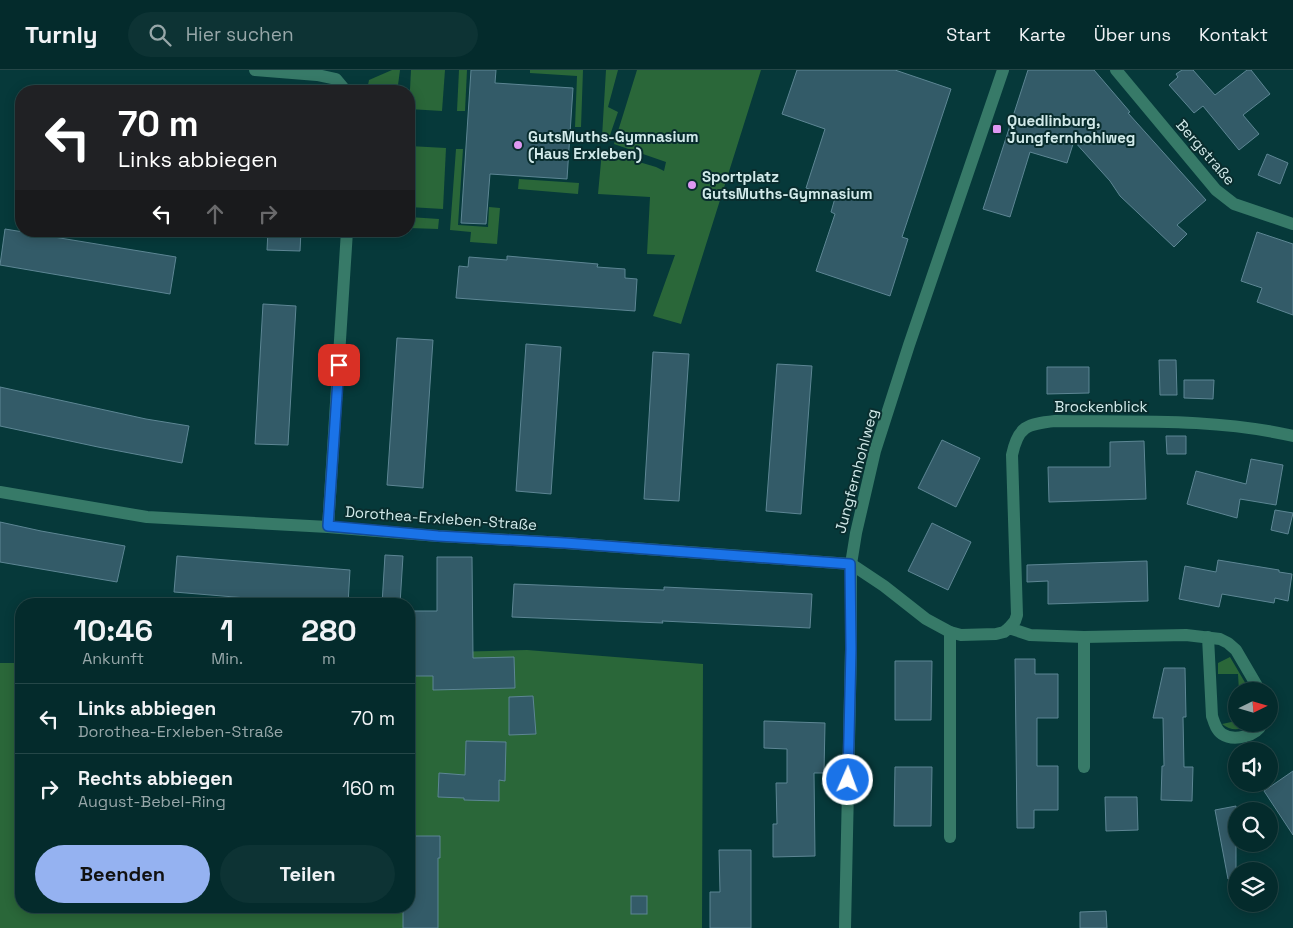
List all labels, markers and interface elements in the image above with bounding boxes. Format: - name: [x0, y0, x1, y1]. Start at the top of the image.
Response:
- search box: [128, 12, 478, 57]
- text: Turnly: [25, 19, 98, 50]
- icon: search: [146, 21, 174, 49]
- text: Hier suchen: [186, 22, 294, 47]
- text: Start: [946, 23, 991, 46]
- text: Karte: [1019, 23, 1066, 46]
- text: Über uns: [1094, 23, 1171, 46]
- text: Kontakt: [1199, 23, 1268, 46]
- text: 70 m: [118, 102, 199, 146]
- icon: left: [35, 105, 100, 170]
- place label: Quedlinburg, Jungfernhohlweg: [1007, 111, 1135, 147]
- street label: Bergstraße: [1172, 115, 1240, 189]
- marker: Quedlinburg, Jungfernhohlweg: [991, 123, 1003, 135]
- place label: GutsMuths-Gymnasium (Haus Erxleben): [528, 127, 699, 163]
- marker: GutsMuths-Gymnasium (Haus Erxleben): [512, 139, 524, 151]
- text: Links abbiegen: [118, 145, 278, 173]
- place label: Sportplatz GutsMuths-Gymnasium: [702, 167, 873, 203]
- marker: Sportplatz GutsMuths-Gymnasium: [686, 179, 698, 191]
- icon: left: [148, 200, 176, 228]
- icon: ahead: [201, 200, 229, 228]
- icon: right: [254, 200, 282, 228]
- pin: [318, 344, 360, 386]
- icon: arrive: [325, 351, 353, 379]
- street label: Brockenblick: [1054, 397, 1148, 416]
- street label: Jungfernhohlweg: [830, 407, 882, 535]
- street label: Dorothea-Erxleben-Straße: [344, 502, 538, 534]
- text: 10:46: [73, 611, 153, 650]
- text: 1: [220, 611, 234, 650]
- text: 280: [301, 611, 357, 650]
- text: Ankunft: [82, 648, 144, 669]
- text: Min.: [211, 648, 243, 669]
- text: m: [322, 648, 336, 669]
- north arrow: [1228, 682, 1278, 732]
- map controls: [1228, 682, 1278, 912]
- text: Links abbiegen: [78, 696, 216, 721]
- icon: left: [35, 705, 63, 733]
- text: 70 m: [351, 706, 395, 731]
- text: Dorothea-Erxleben-Straße: [78, 721, 283, 742]
- button: sound: [1228, 742, 1278, 792]
- position arrow: [821, 753, 873, 805]
- text: Rechts abbiegen: [78, 766, 233, 791]
- icon: right: [35, 775, 63, 803]
- text: 160 m: [342, 776, 395, 801]
- text: August-Bebel-Ring: [78, 791, 226, 812]
- button: search: [1228, 802, 1278, 852]
- button: Beenden: [35, 845, 210, 903]
- button: Teilen: [220, 845, 395, 903]
- button: layers: [1228, 862, 1278, 912]

